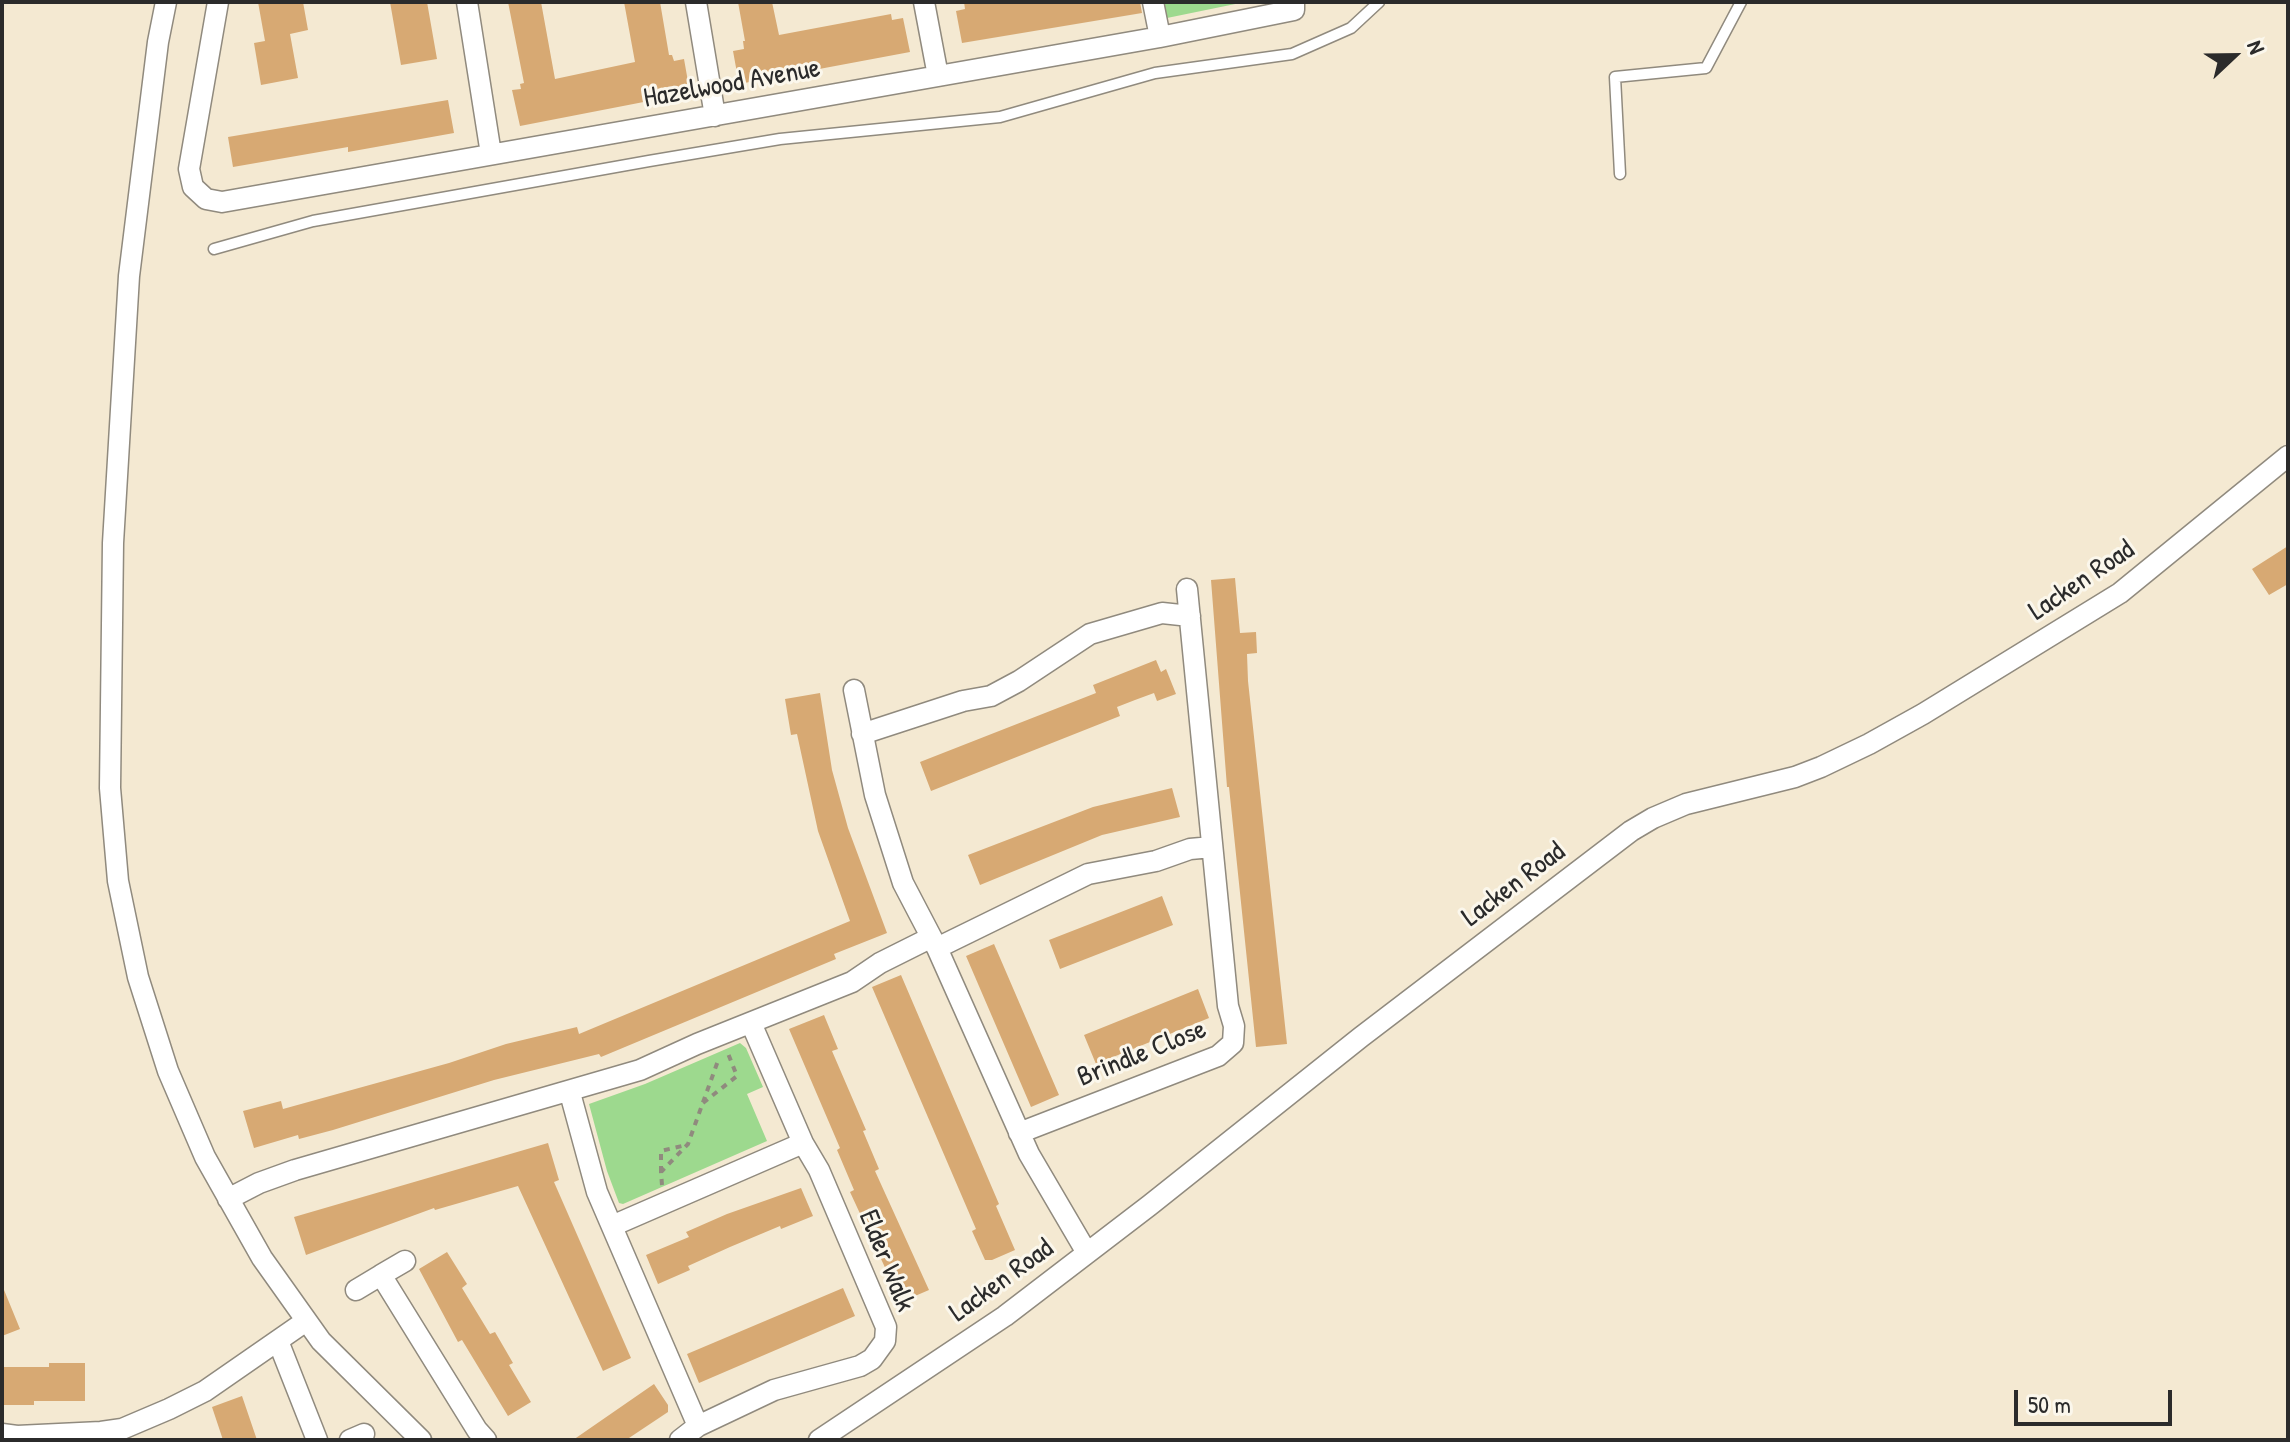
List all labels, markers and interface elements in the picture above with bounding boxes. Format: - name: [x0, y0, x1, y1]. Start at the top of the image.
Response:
- north arrow: [2194, 16, 2274, 96]
- text: N: [2240, 36, 2272, 58]
- street label: Hazelwood Avenue: [641, 52, 823, 116]
- street label: Lacken Road: [2023, 534, 2141, 628]
- street label: Lacken Road: [1456, 835, 1572, 935]
- street label: Brindle Close: [1073, 1013, 1211, 1095]
- street label: Elder Walk: [850, 1205, 922, 1317]
- street label: Lacken Road: [944, 1232, 1060, 1330]
- scale bar: [2018, 1374, 2176, 1424]
- text: 50 m: [2028, 1388, 2071, 1420]

